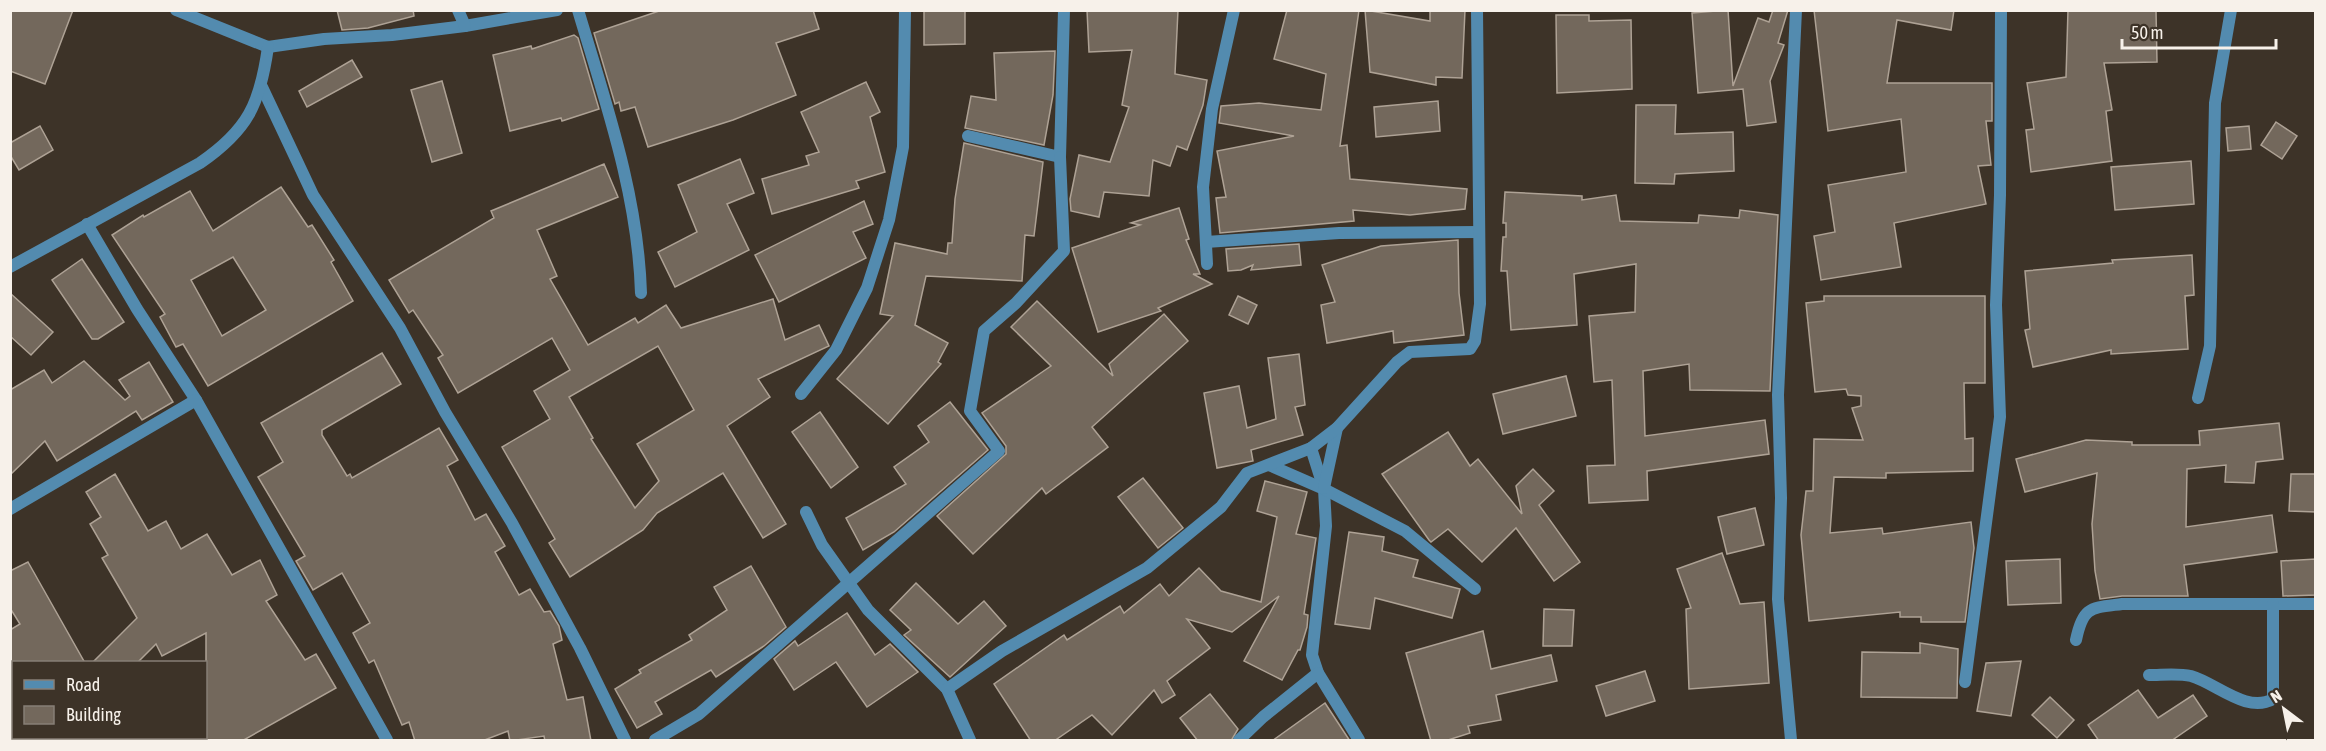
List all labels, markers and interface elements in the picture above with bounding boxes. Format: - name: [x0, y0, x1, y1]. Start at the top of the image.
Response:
- scale bar: [2122, 12, 2276, 50]
- text: 50 m: [2131, 22, 2163, 43]
- legend: [12, 661, 207, 739]
- text: Road: [66, 674, 100, 695]
- north arrow: [2254, 679, 2314, 739]
- text: N: [2267, 686, 2285, 706]
- text: Building: [66, 704, 121, 725]

